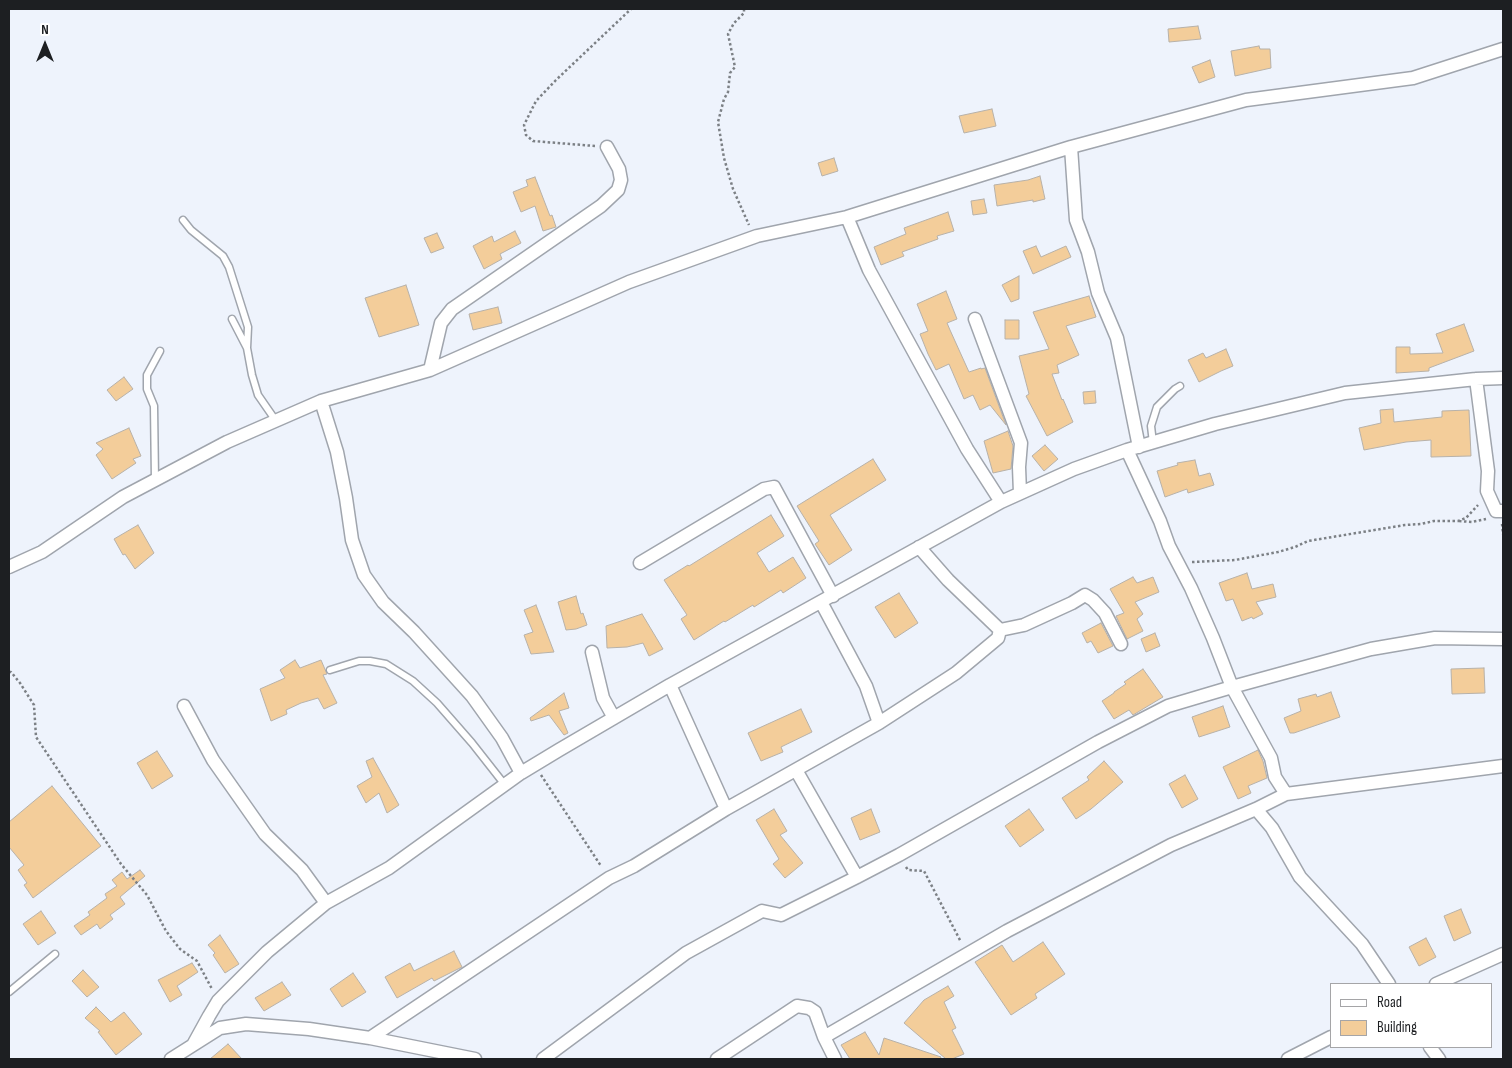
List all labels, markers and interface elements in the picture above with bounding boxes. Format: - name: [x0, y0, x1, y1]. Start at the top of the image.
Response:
- north arrow: [20, 20, 70, 70]
- text: N: [41, 21, 49, 38]
- legend: [1330, 983, 1492, 1048]
- text: Road: [1377, 993, 1402, 1012]
- text: Building: [1377, 1018, 1417, 1037]

